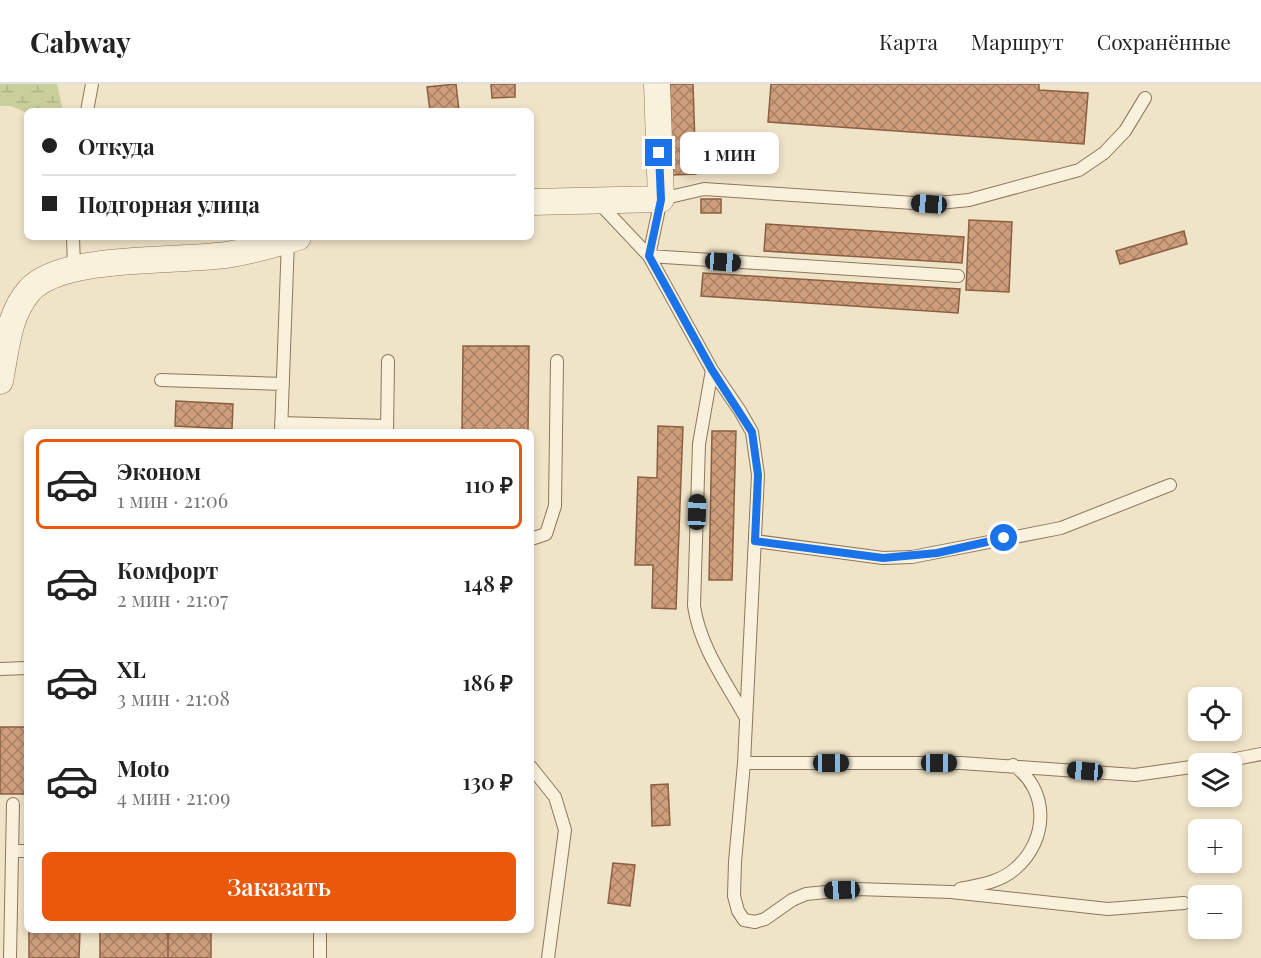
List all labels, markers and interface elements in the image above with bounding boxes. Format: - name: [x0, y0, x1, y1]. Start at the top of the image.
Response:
- text: Cabway: [30, 23, 131, 60]
- text: Карта: [879, 27, 938, 55]
- text: Маршрут: [971, 27, 1064, 55]
- text: Сохранённые: [1097, 27, 1231, 55]
- text: Откуда: [78, 131, 155, 161]
- callout: 1 мин: [680, 132, 779, 174]
- route end: [645, 139, 672, 166]
- text: 1 мин: [703, 139, 756, 166]
- text: Подгорная улица: [78, 189, 260, 219]
- car: [910, 194, 948, 214]
- car: [704, 252, 742, 272]
- text: Эконом: [117, 456, 201, 486]
- icon: car: [45, 457, 99, 511]
- text: 110 ₽: [464, 469, 513, 499]
- text: 1 мин · 21:06: [117, 486, 228, 513]
- car: [687, 494, 707, 530]
- route start: [990, 524, 1017, 551]
- text: Комфорт: [117, 555, 218, 585]
- icon: car: [45, 556, 99, 610]
- text: 148 ₽: [463, 568, 513, 598]
- text: 2 мин · 21:07: [117, 585, 228, 612]
- text: XL: [117, 654, 146, 684]
- icon: car: [45, 655, 99, 709]
- text: 186 ₽: [463, 667, 513, 697]
- text: 3 мин · 21:08: [117, 684, 230, 711]
- map controls: [1188, 687, 1242, 939]
- button: locate: [1188, 687, 1242, 741]
- text: Moto: [117, 753, 170, 783]
- button: layers: [1188, 753, 1242, 807]
- icon: car: [45, 754, 99, 808]
- car: [813, 754, 849, 772]
- car: [921, 754, 957, 772]
- car: [1066, 760, 1104, 782]
- text: 130 ₽: [463, 766, 513, 796]
- text: 4 мин · 21:09: [117, 783, 231, 810]
- button: +: [1188, 819, 1242, 873]
- button: Заказать: [42, 852, 516, 921]
- car: [824, 880, 860, 900]
- button: −: [1188, 885, 1242, 939]

